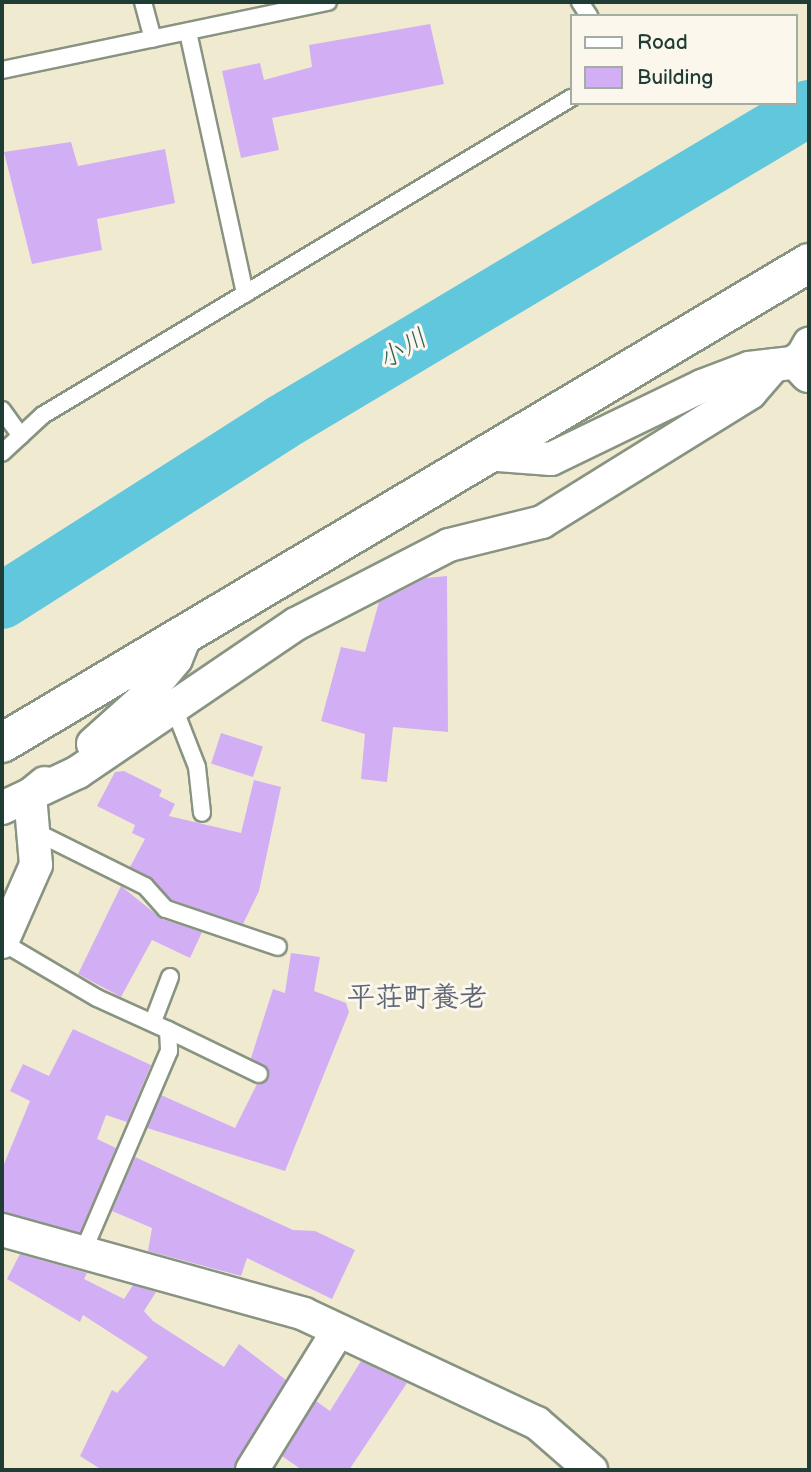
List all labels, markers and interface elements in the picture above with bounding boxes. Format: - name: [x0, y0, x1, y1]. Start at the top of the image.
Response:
- legend: [570, 14, 797, 105]
- text: Road: [637, 30, 688, 55]
- text: Building: [637, 65, 713, 90]
- water label: 小川: [373, 323, 433, 377]
- district label: 平荘町養老: [347, 981, 487, 1015]

